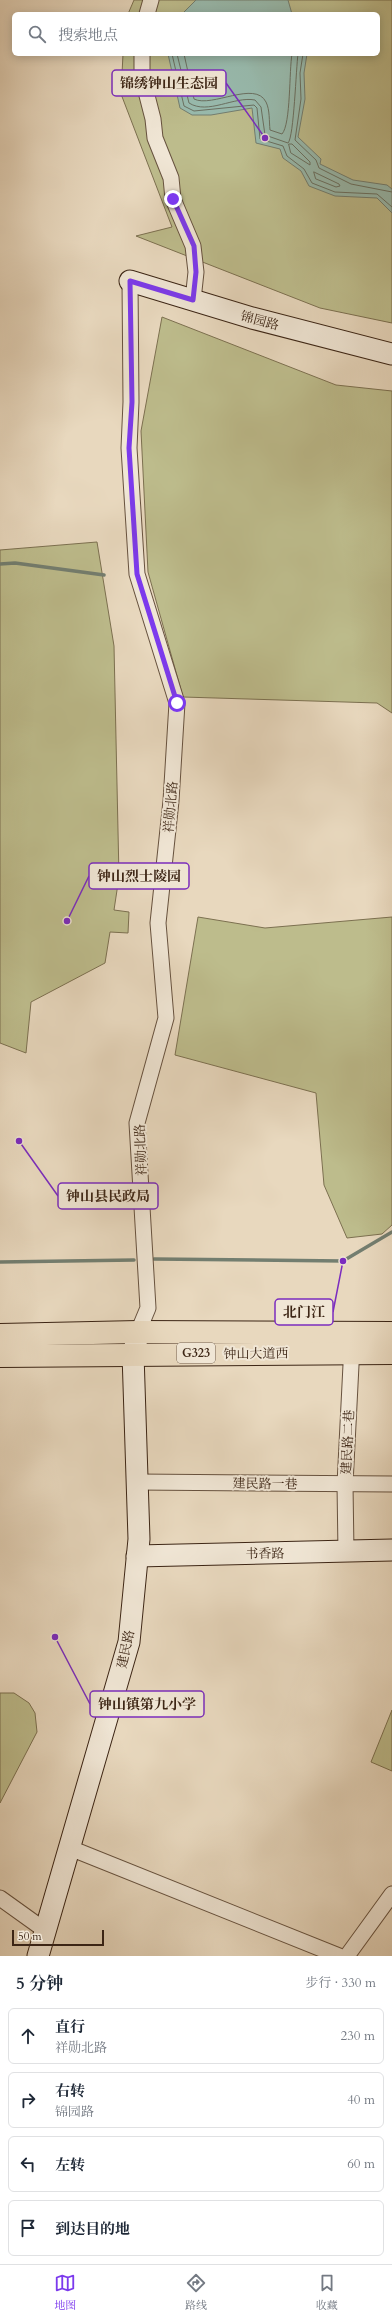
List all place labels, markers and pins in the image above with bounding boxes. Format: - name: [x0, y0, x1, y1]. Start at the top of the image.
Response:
- callout: 锦绣钟山生态园: [112, 70, 226, 96]
- callout: 钟山烈士陵园: [89, 863, 189, 889]
- callout: 钟山县民政局: [58, 1183, 158, 1209]
- callout: 北门江: [275, 1299, 333, 1325]
- callout: 钟山镇第九小学: [90, 1691, 204, 1717]

